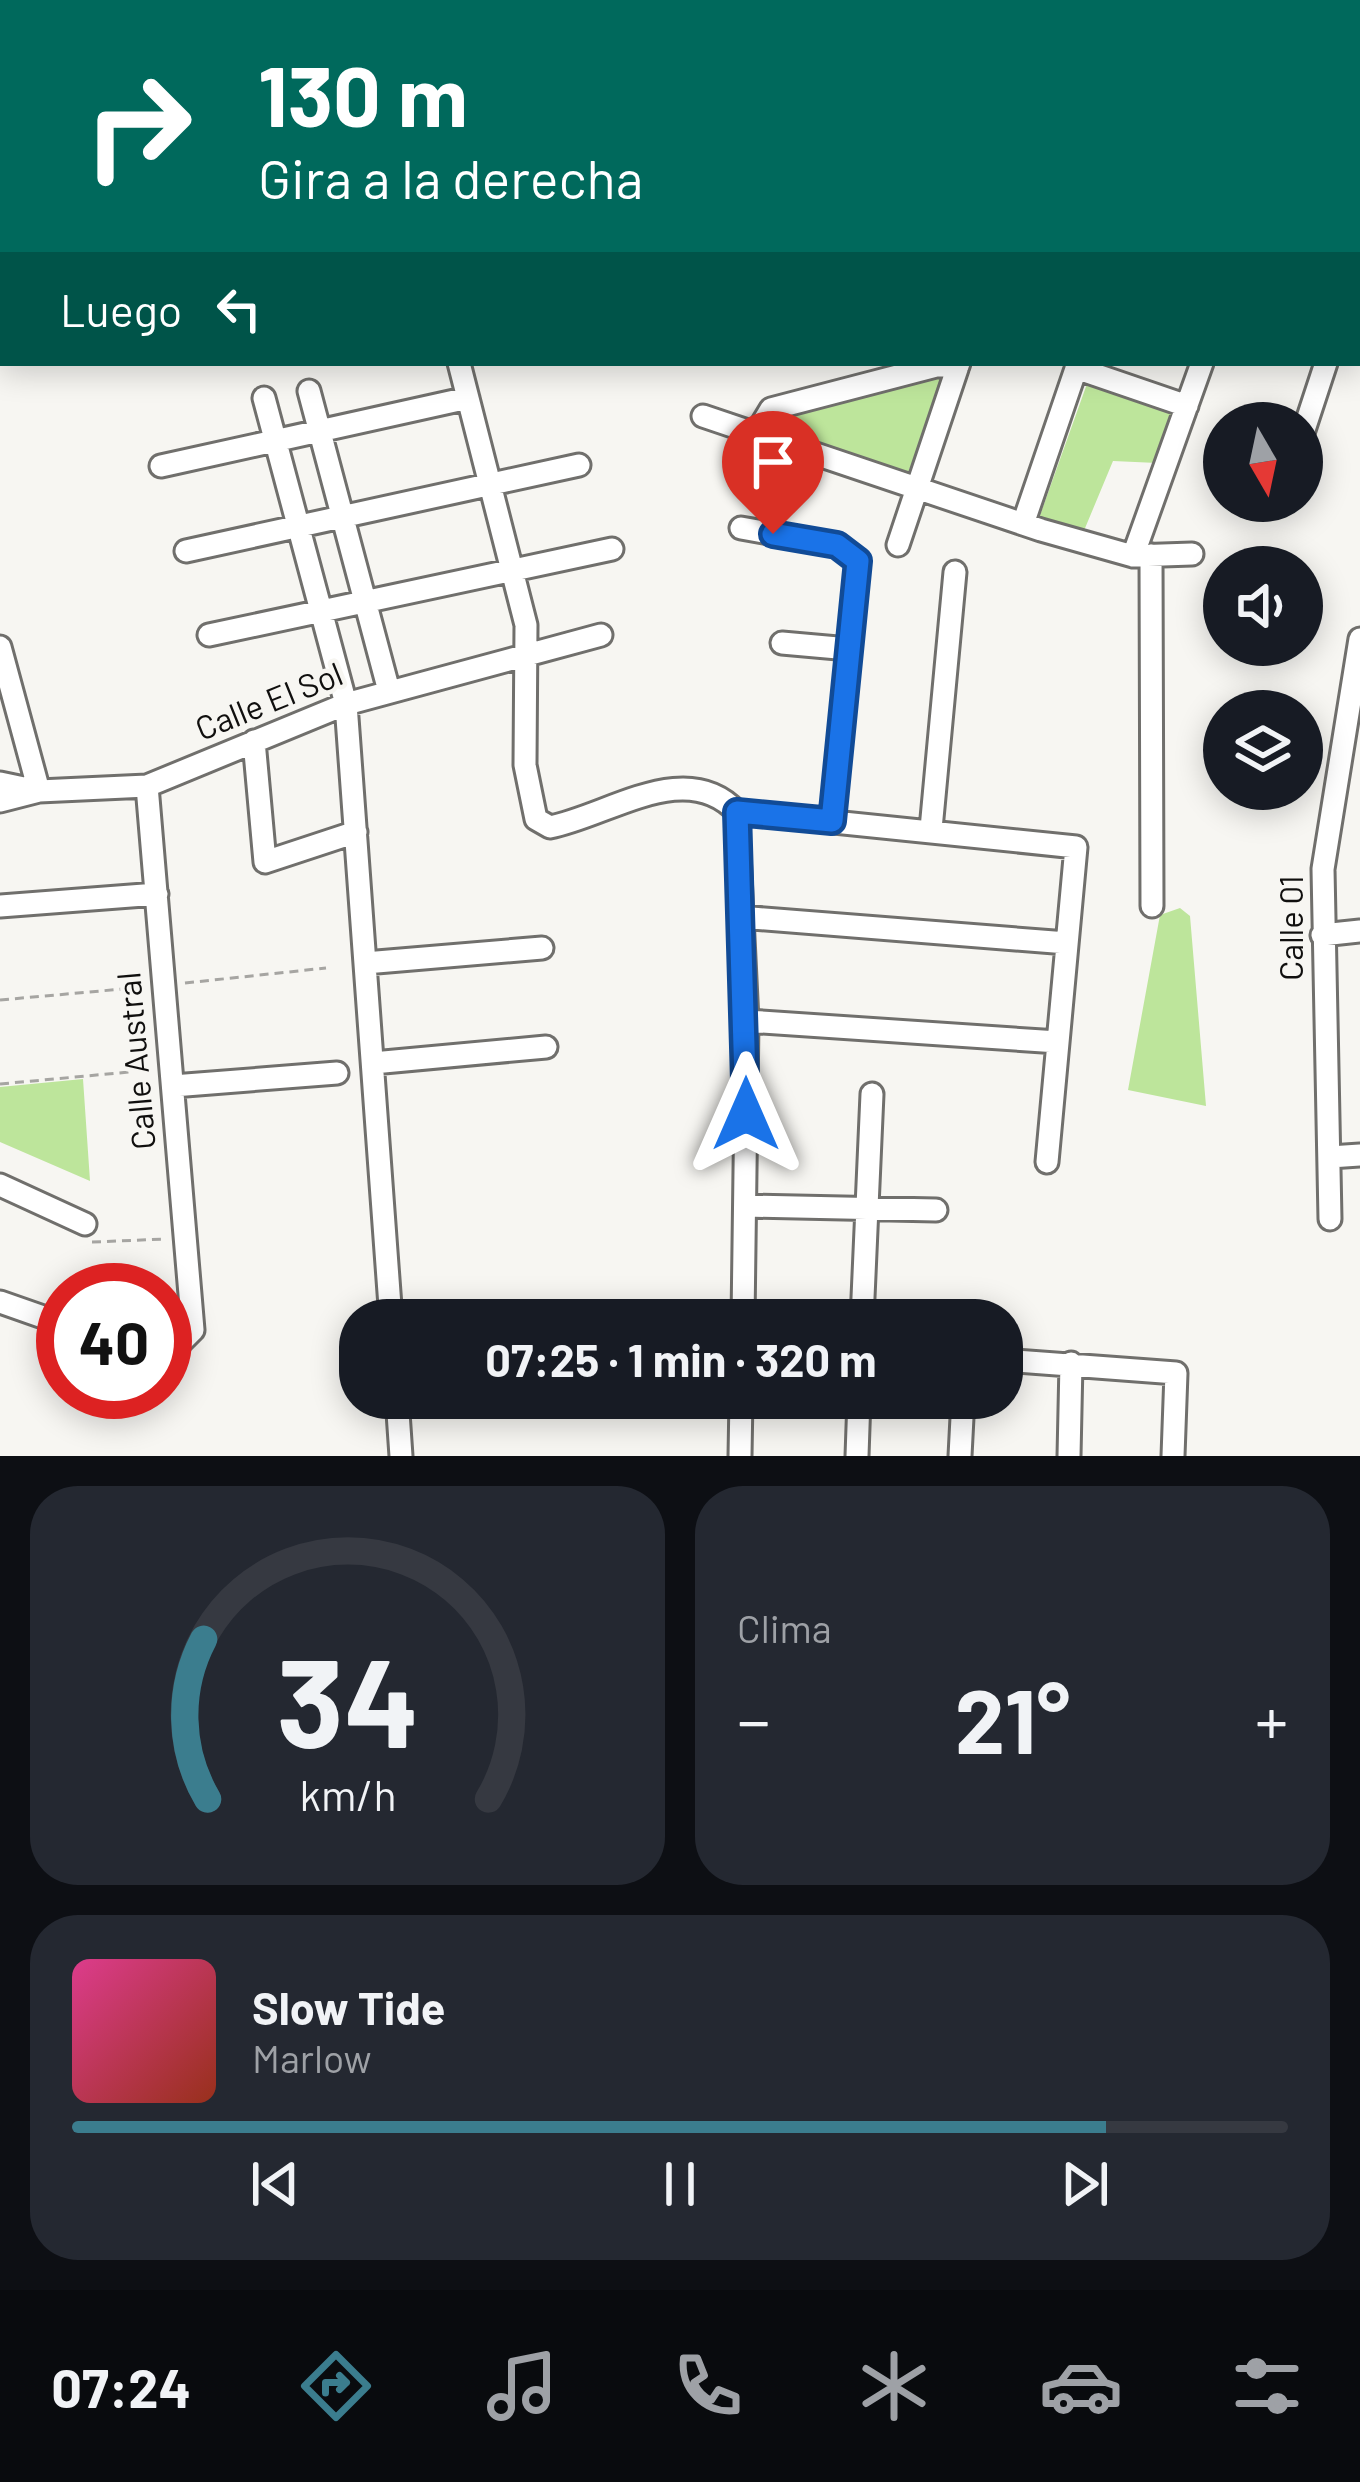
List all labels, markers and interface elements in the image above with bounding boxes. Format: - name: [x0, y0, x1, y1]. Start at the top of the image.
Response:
- text: 130 m: [258, 43, 468, 144]
- icon: right: [60, 48, 216, 204]
- text: Gira a la derecha: [258, 145, 643, 210]
- icon: left: [206, 276, 272, 342]
- text: Luego: [60, 282, 182, 336]
- north arrow: [1203, 402, 1323, 522]
- map controls: [1203, 402, 1323, 810]
- pin: [722, 411, 824, 534]
- icon: arrive: [740, 429, 806, 495]
- button: sound: [1203, 546, 1323, 666]
- street label: Calle El Sol: [189, 652, 348, 748]
- button: layers: [1203, 690, 1323, 810]
- street label: Calle 01: [1270, 875, 1310, 981]
- street label: Calle Austral: [107, 971, 163, 1151]
- position arrow: [683, 1051, 809, 1177]
- speed limit sign: 40: [36, 1263, 192, 1419]
- text: 07:25 · 1 min · 320 m: [485, 1332, 877, 1386]
- text: Clima: [737, 1604, 832, 1651]
- text: 34: [276, 1623, 419, 1773]
- text: 21°: [955, 1664, 1070, 1772]
- text: −: [737, 1679, 770, 1758]
- text: +: [1255, 1679, 1288, 1758]
- text: km/h: [299, 1767, 396, 1819]
- text: Slow Tide: [252, 1980, 445, 2034]
- text: Marlow: [252, 2034, 372, 2081]
- icon: previous: [242, 2151, 308, 2217]
- icon: pause: [647, 2151, 713, 2217]
- icon: next: [1052, 2151, 1118, 2217]
- icon: directions: [294, 2344, 378, 2428]
- icon: music: [480, 2344, 564, 2428]
- icon: phone: [666, 2344, 750, 2428]
- icon: climate: [852, 2344, 936, 2428]
- icon: car: [1039, 2344, 1123, 2428]
- icon: filters: [1225, 2344, 1309, 2428]
- text: 07:24: [51, 2354, 191, 2419]

